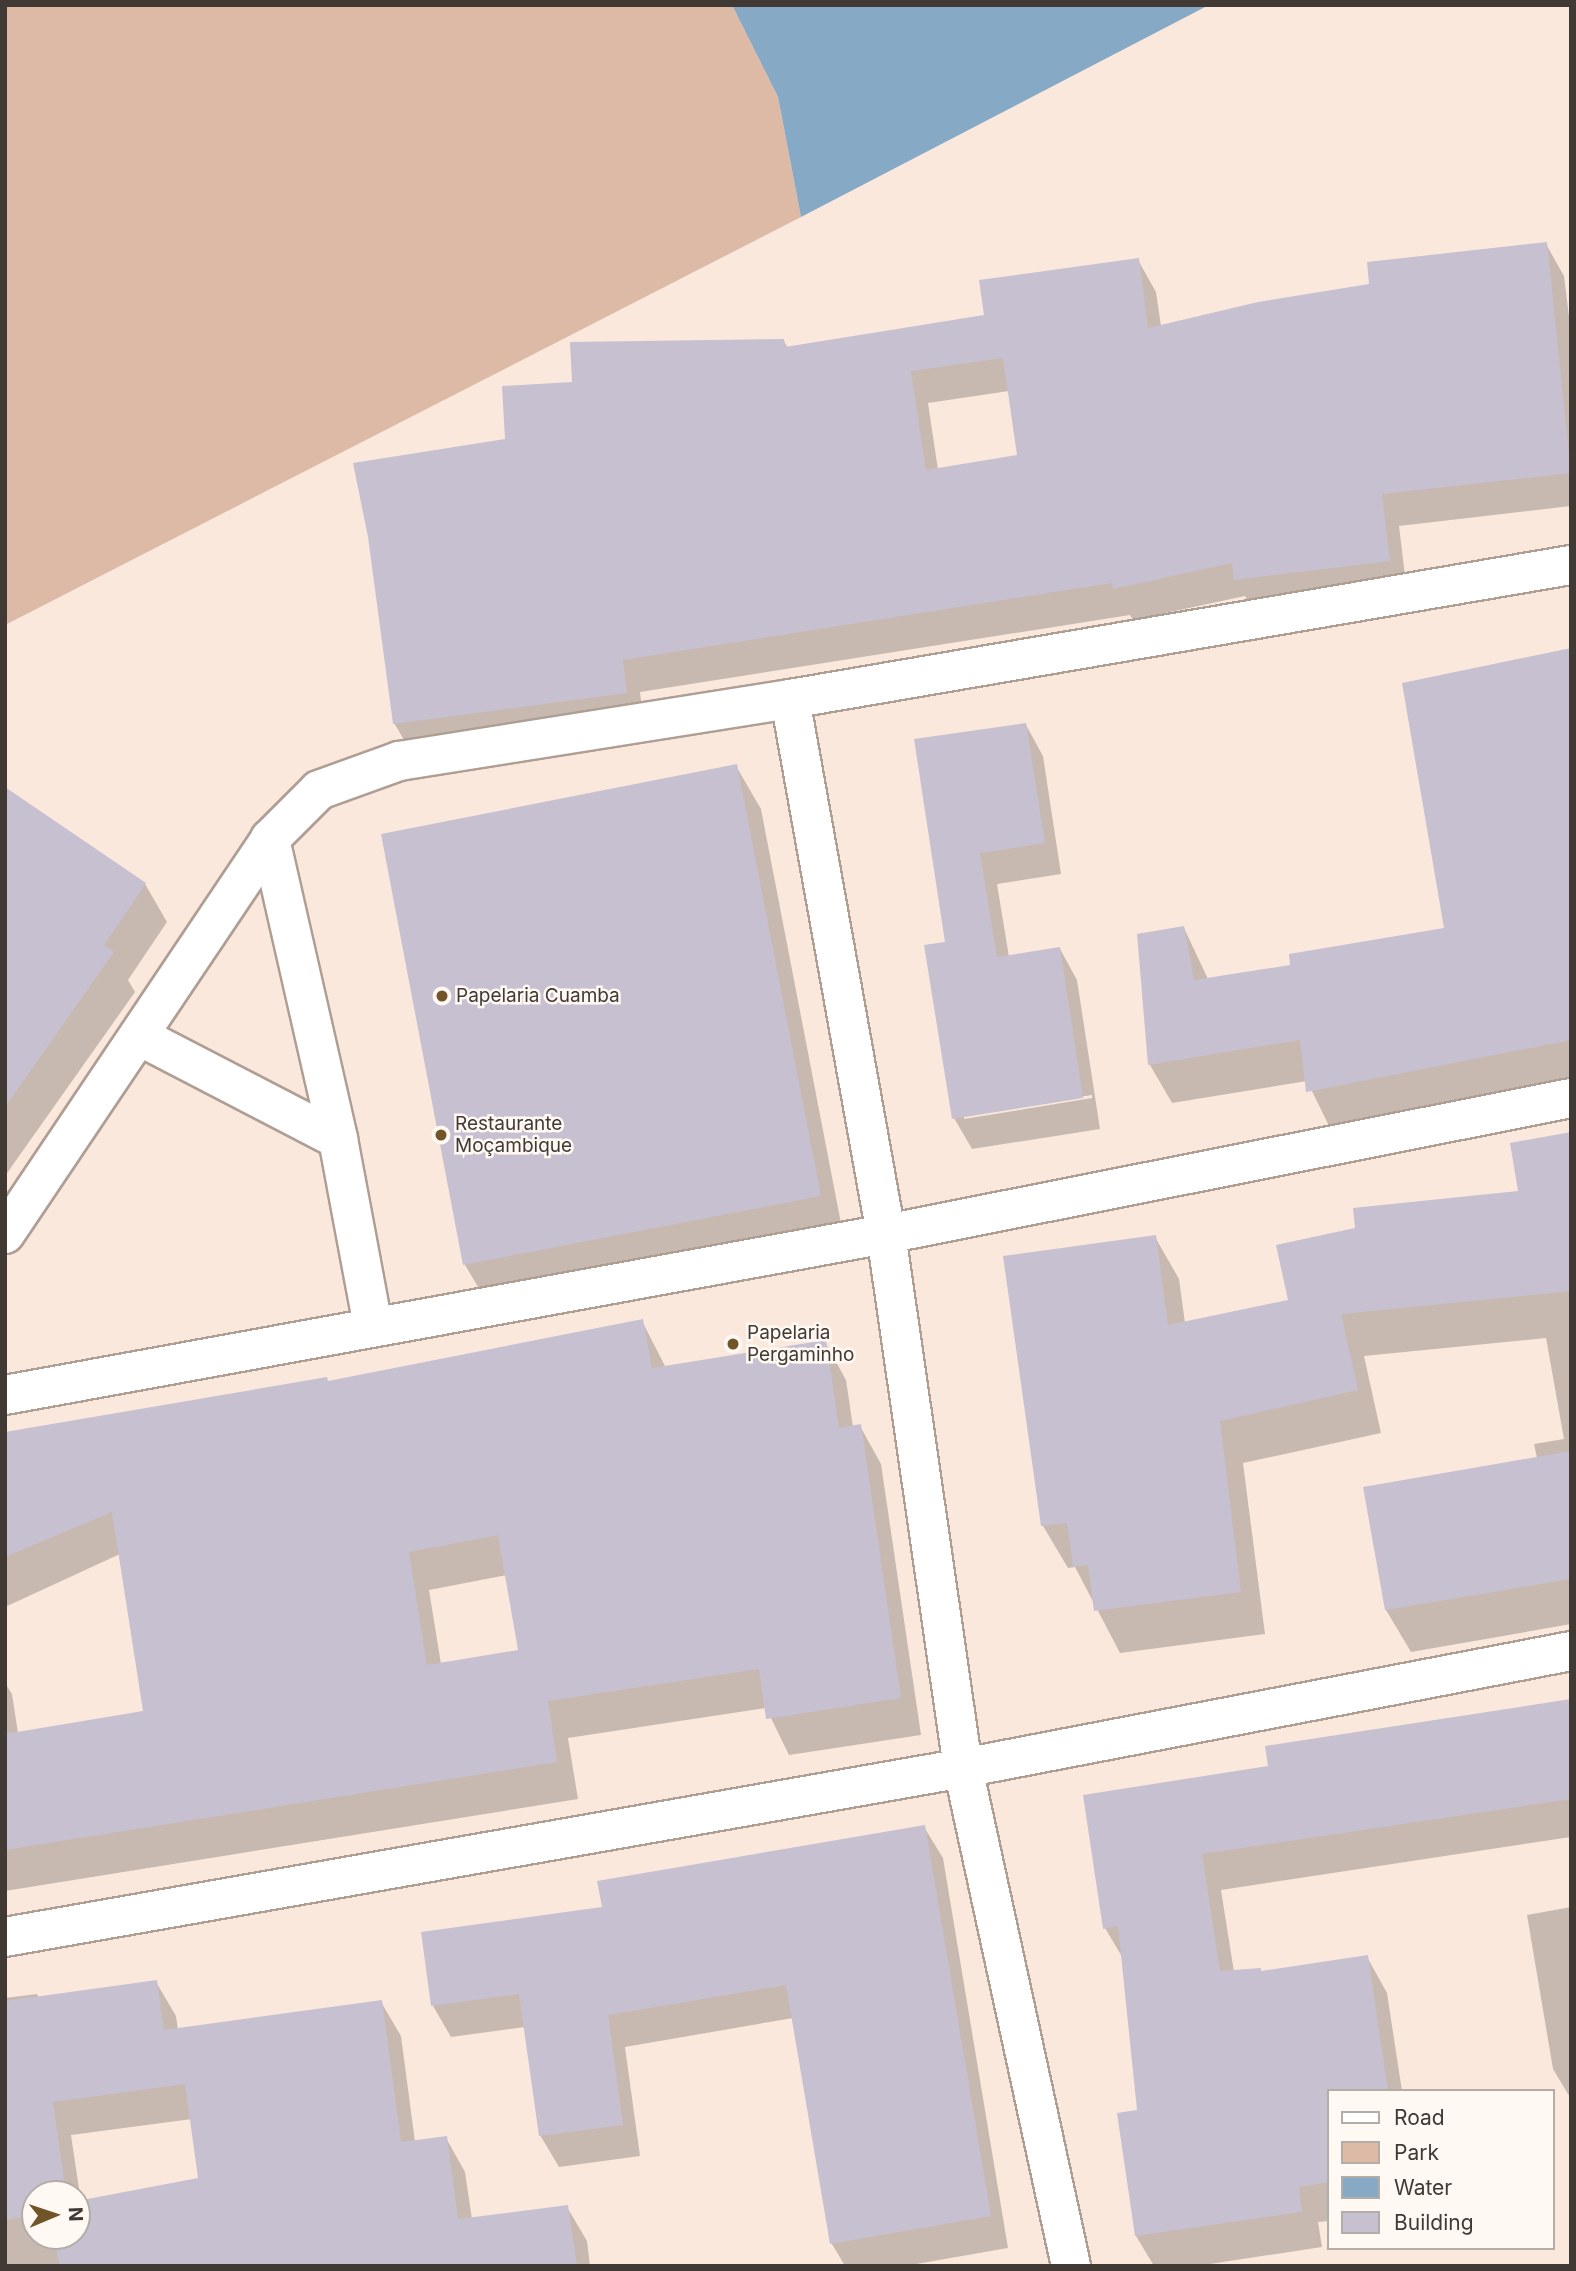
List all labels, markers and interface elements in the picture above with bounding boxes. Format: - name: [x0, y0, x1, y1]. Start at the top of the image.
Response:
- place label: Papelaria Cuamba: [456, 985, 620, 1007]
- marker: Papelaria Cuamba: [434, 988, 450, 1004]
- place label: Restaurante Moçambique: [455, 1113, 572, 1157]
- marker: Restaurante Moçambique: [433, 1127, 449, 1143]
- place label: Papelaria Pergaminho: [747, 1322, 854, 1366]
- marker: Papelaria Pergaminho: [725, 1336, 741, 1352]
- legend: [1328, 2089, 1555, 2250]
- text: Road: [1394, 2105, 1445, 2130]
- text: Park: [1394, 2140, 1439, 2165]
- text: Water: [1394, 2175, 1452, 2200]
- north arrow: [21, 2180, 91, 2250]
- text: N: [64, 2207, 87, 2222]
- text: Building: [1394, 2210, 1474, 2235]

